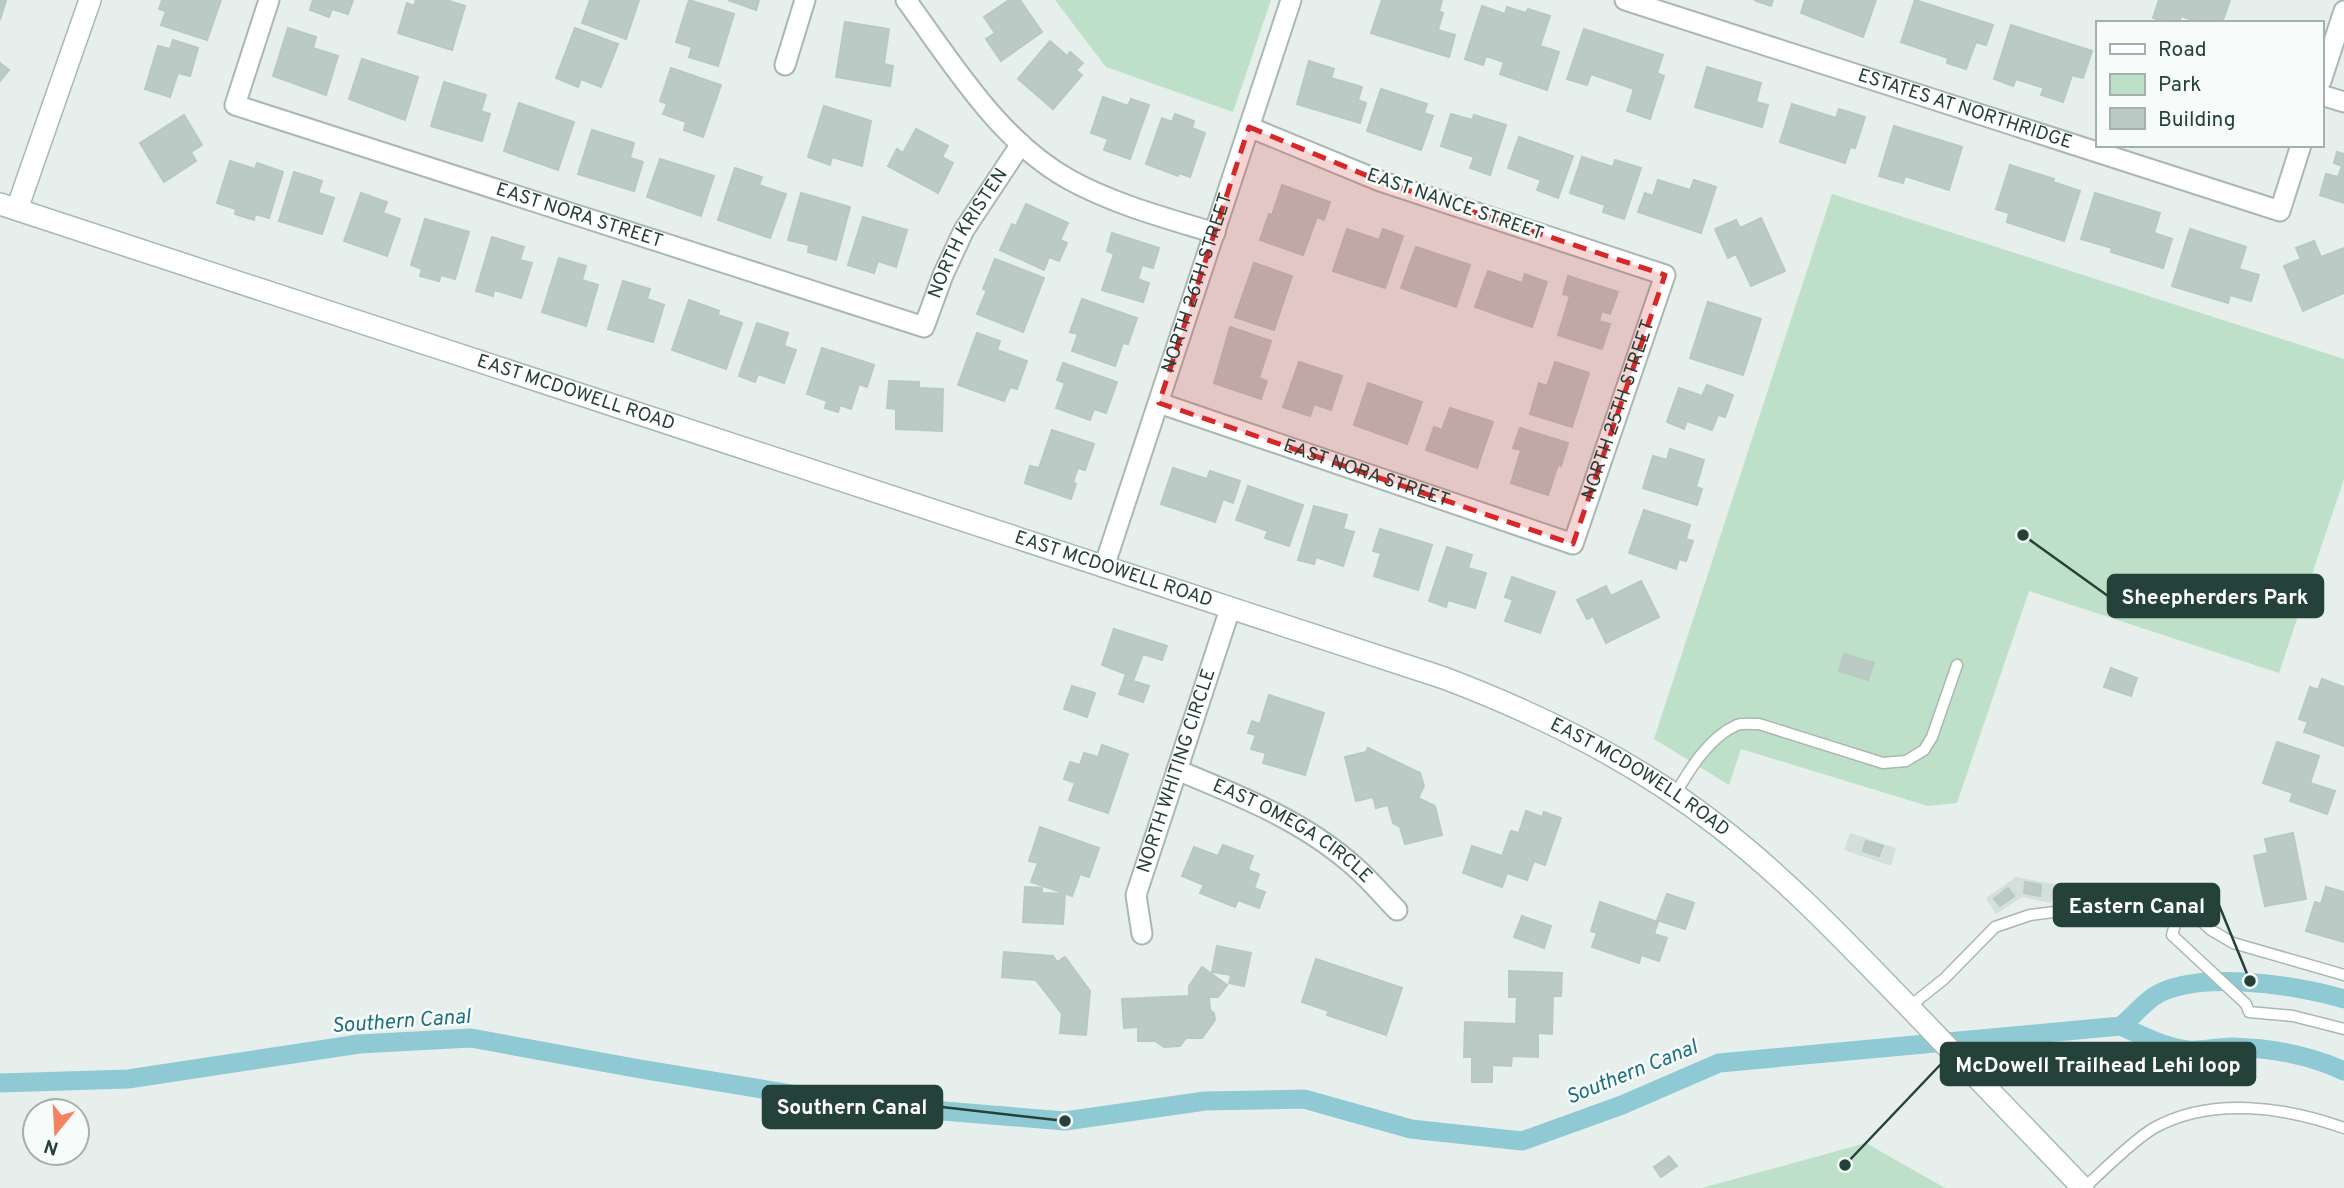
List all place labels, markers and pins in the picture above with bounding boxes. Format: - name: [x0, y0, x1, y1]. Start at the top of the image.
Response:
- callout: Sheepherders Park: [2108, 575, 2323, 617]
- callout: Eastern Canal: [2054, 884, 2219, 926]
- callout: McDowell Trailhead Lehi loop: [1941, 1043, 2255, 1085]
- callout: Southern Canal: [763, 1086, 942, 1128]

